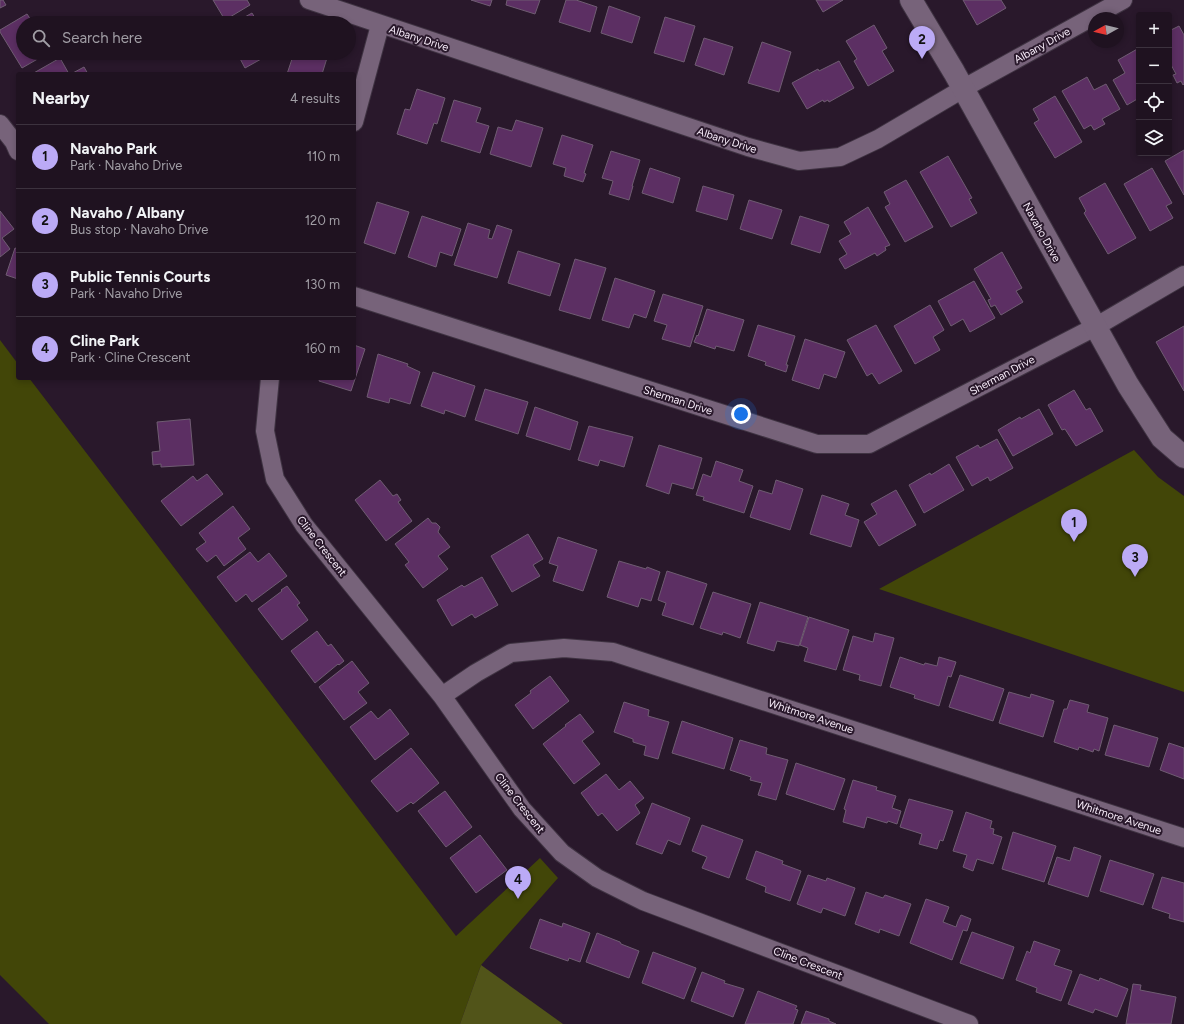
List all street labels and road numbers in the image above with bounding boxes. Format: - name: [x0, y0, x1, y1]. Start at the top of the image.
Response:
- street label: Albany Drive: [387, 23, 450, 54]
- street label: Albany Drive: [1012, 25, 1072, 66]
- street label: Albany Drive: [695, 125, 758, 156]
- street label: Navaho Drive: [1020, 200, 1063, 264]
- street label: Sherman Drive: [967, 353, 1037, 398]
- street label: Sherman Drive: [642, 383, 714, 418]
- street label: Cline Crescent: [294, 514, 349, 579]
- street label: Whitmore Avenue: [767, 697, 855, 736]
- street label: Cline Crescent: [492, 771, 547, 836]
- street label: Whitmore Avenue: [1075, 798, 1163, 837]
- street label: Cline Crescent: [772, 944, 844, 983]

